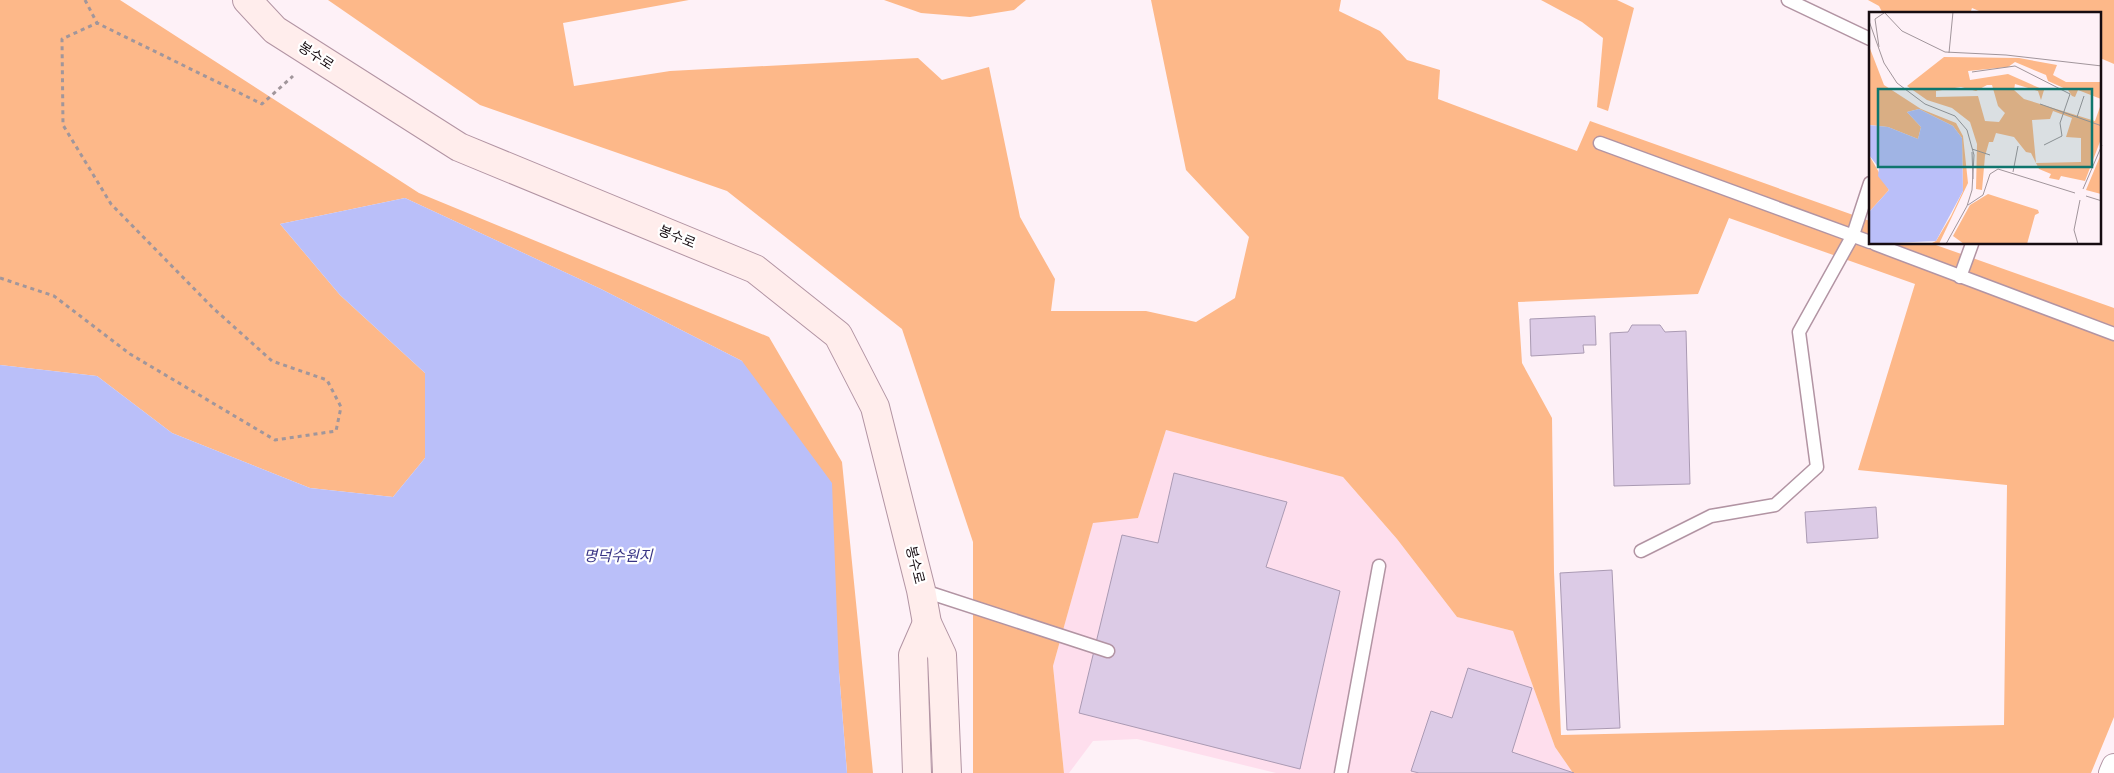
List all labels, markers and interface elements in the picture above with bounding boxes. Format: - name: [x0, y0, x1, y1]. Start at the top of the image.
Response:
- inset map: [1869, 12, 2102, 245]
- street label: 봉수로: [295, 38, 337, 74]
- street label: 봉수로: [656, 222, 698, 252]
- street label: 봉수로: [902, 544, 928, 586]
- water label: 명덕수원지: [583, 547, 654, 565]

